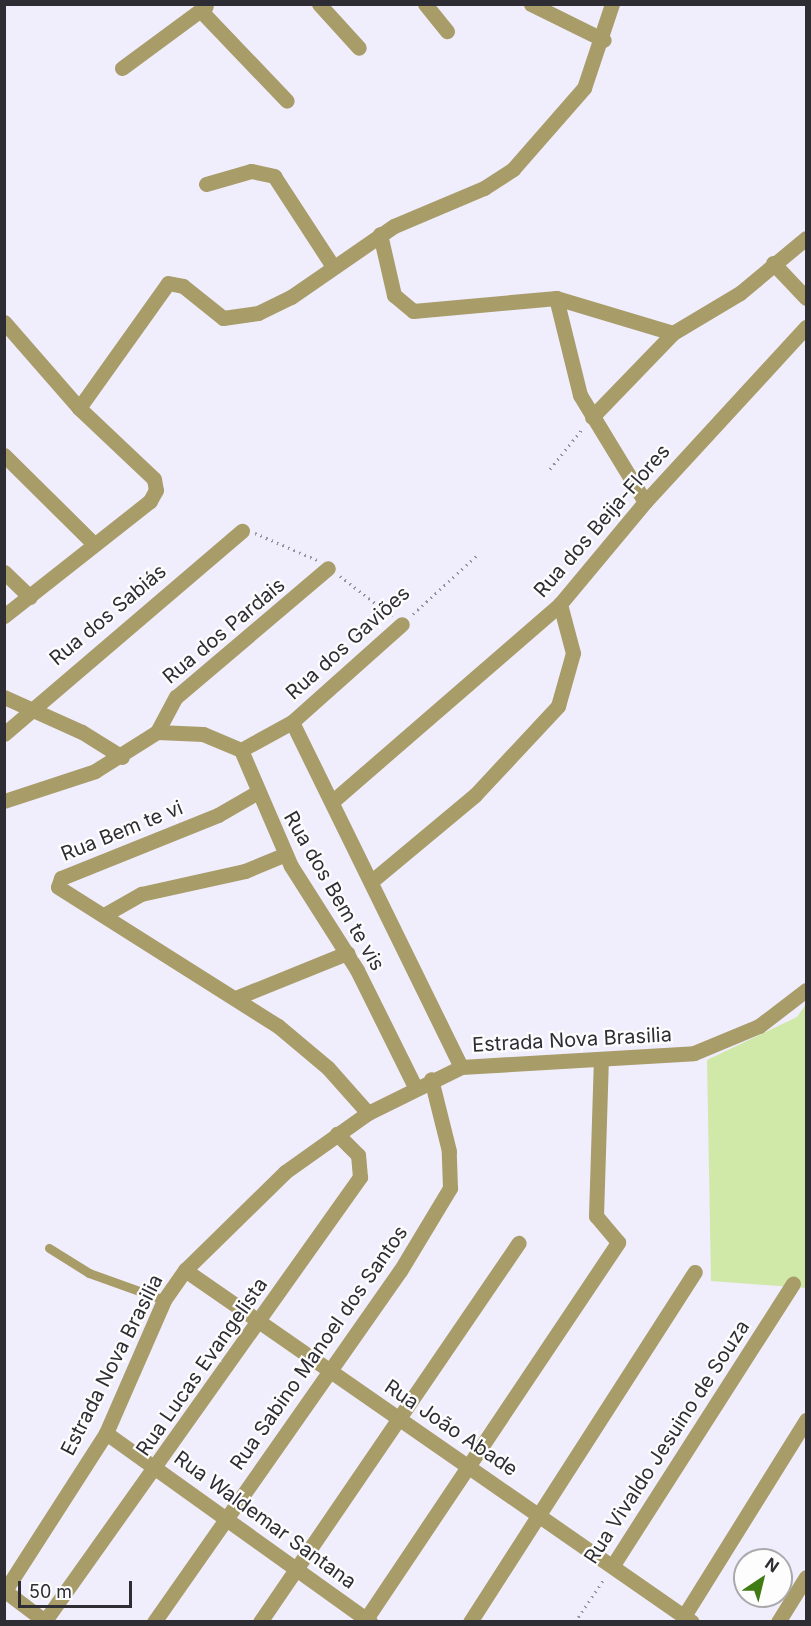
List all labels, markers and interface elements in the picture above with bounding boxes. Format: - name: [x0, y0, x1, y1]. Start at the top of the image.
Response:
- street label: Rua dos Beija-Flores: [529, 440, 675, 602]
- street label: Rua dos Sabiás: [45, 559, 171, 671]
- street label: Rua dos Pardais: [158, 573, 290, 689]
- street label: Rua dos Gaviões: [281, 581, 415, 705]
- street label: Rua Bem te vi: [58, 796, 186, 866]
- street label: Rua dos Bem te vis: [279, 807, 389, 975]
- street label: Estrada Nova Brasilia: [472, 1023, 672, 1057]
- street label: Rua Sabino Manoel dos Santos: [225, 1221, 413, 1475]
- street label: Estrada Nova Brasilia: [56, 1271, 168, 1459]
- street label: Rua Lucas Evangelista: [131, 1273, 273, 1461]
- street label: Rua Vivaldo Jesuino de Souza: [579, 1316, 755, 1568]
- street label: Rua João Abade: [380, 1375, 522, 1481]
- street label: Rua Waldemar Santana: [169, 1446, 361, 1594]
- north arrow: [733, 1548, 793, 1608]
- text: N: [761, 1553, 783, 1577]
- scale bar: [21, 1569, 135, 1607]
- text: 50 m: [29, 1581, 72, 1602]

